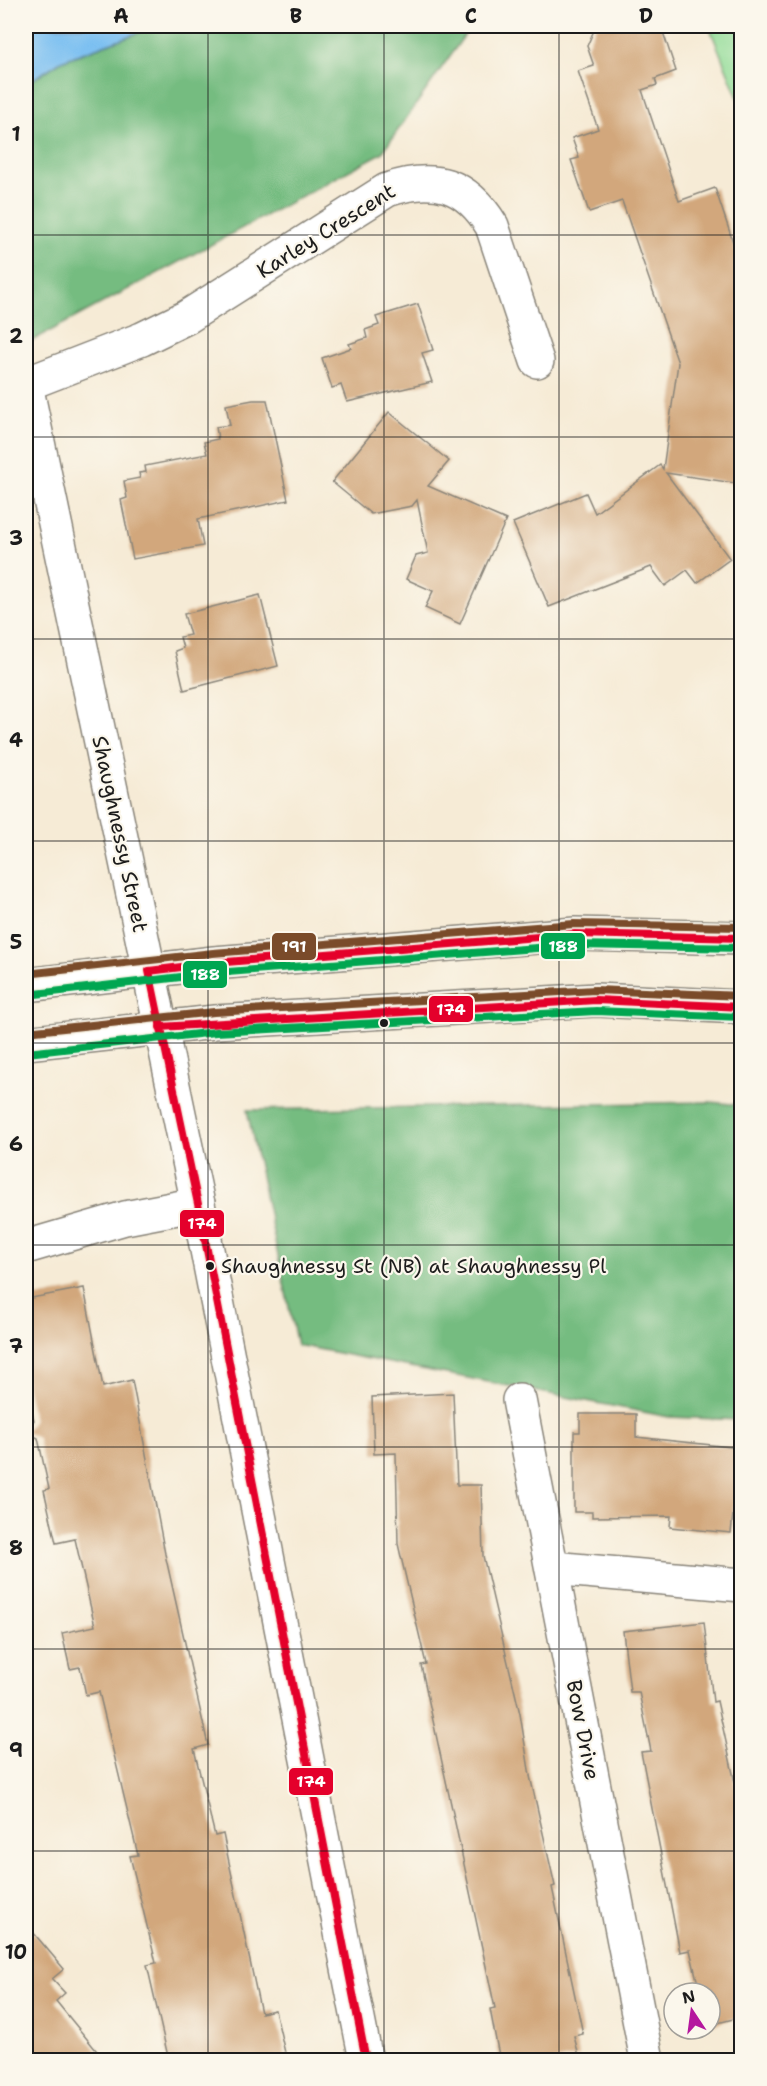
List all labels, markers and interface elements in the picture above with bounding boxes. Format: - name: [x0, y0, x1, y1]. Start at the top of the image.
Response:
- text: A: [113, 3, 129, 29]
- text: B: [290, 3, 302, 29]
- text: C: [465, 3, 477, 29]
- text: D: [639, 3, 653, 29]
- text: 1: [11, 121, 21, 147]
- street label: Karley Crescent: [251, 177, 401, 285]
- text: 2: [9, 323, 23, 349]
- text: 3: [9, 525, 23, 551]
- text: 4: [9, 727, 23, 753]
- street label: Shaughnessy Street: [85, 733, 155, 935]
- text: 5: [10, 929, 22, 955]
- line badge: 191: [271, 932, 317, 961]
- line badge: 188: [540, 932, 586, 960]
- text: 191: [281, 936, 307, 957]
- text: 188: [548, 936, 578, 957]
- line badge: 188: [182, 960, 228, 989]
- text: 188: [190, 964, 220, 985]
- line badge: 174: [428, 995, 474, 1023]
- text: 174: [436, 999, 466, 1020]
- unlabelled marker: [378, 1017, 390, 1029]
- text: 6: [9, 1131, 23, 1157]
- line badge: 174: [179, 1209, 225, 1238]
- text: 174: [187, 1213, 217, 1234]
- place label: Shaughnessy St (NB) at Shaughnessy Pl: [221, 1253, 606, 1279]
- marker: Shaughnessy St (NB) at Shaughnessy Pl: [204, 1260, 216, 1272]
- text: 7: [9, 1333, 23, 1359]
- text: 8: [9, 1535, 23, 1561]
- street label: Bow Drive: [560, 1677, 606, 1783]
- text: 9: [9, 1737, 23, 1763]
- line badge: 174: [288, 1767, 334, 1796]
- text: 174: [296, 1771, 326, 1792]
- text: 10: [5, 1939, 27, 1965]
- north arrow: [662, 1981, 722, 2041]
- text: N: [680, 1985, 697, 2009]

